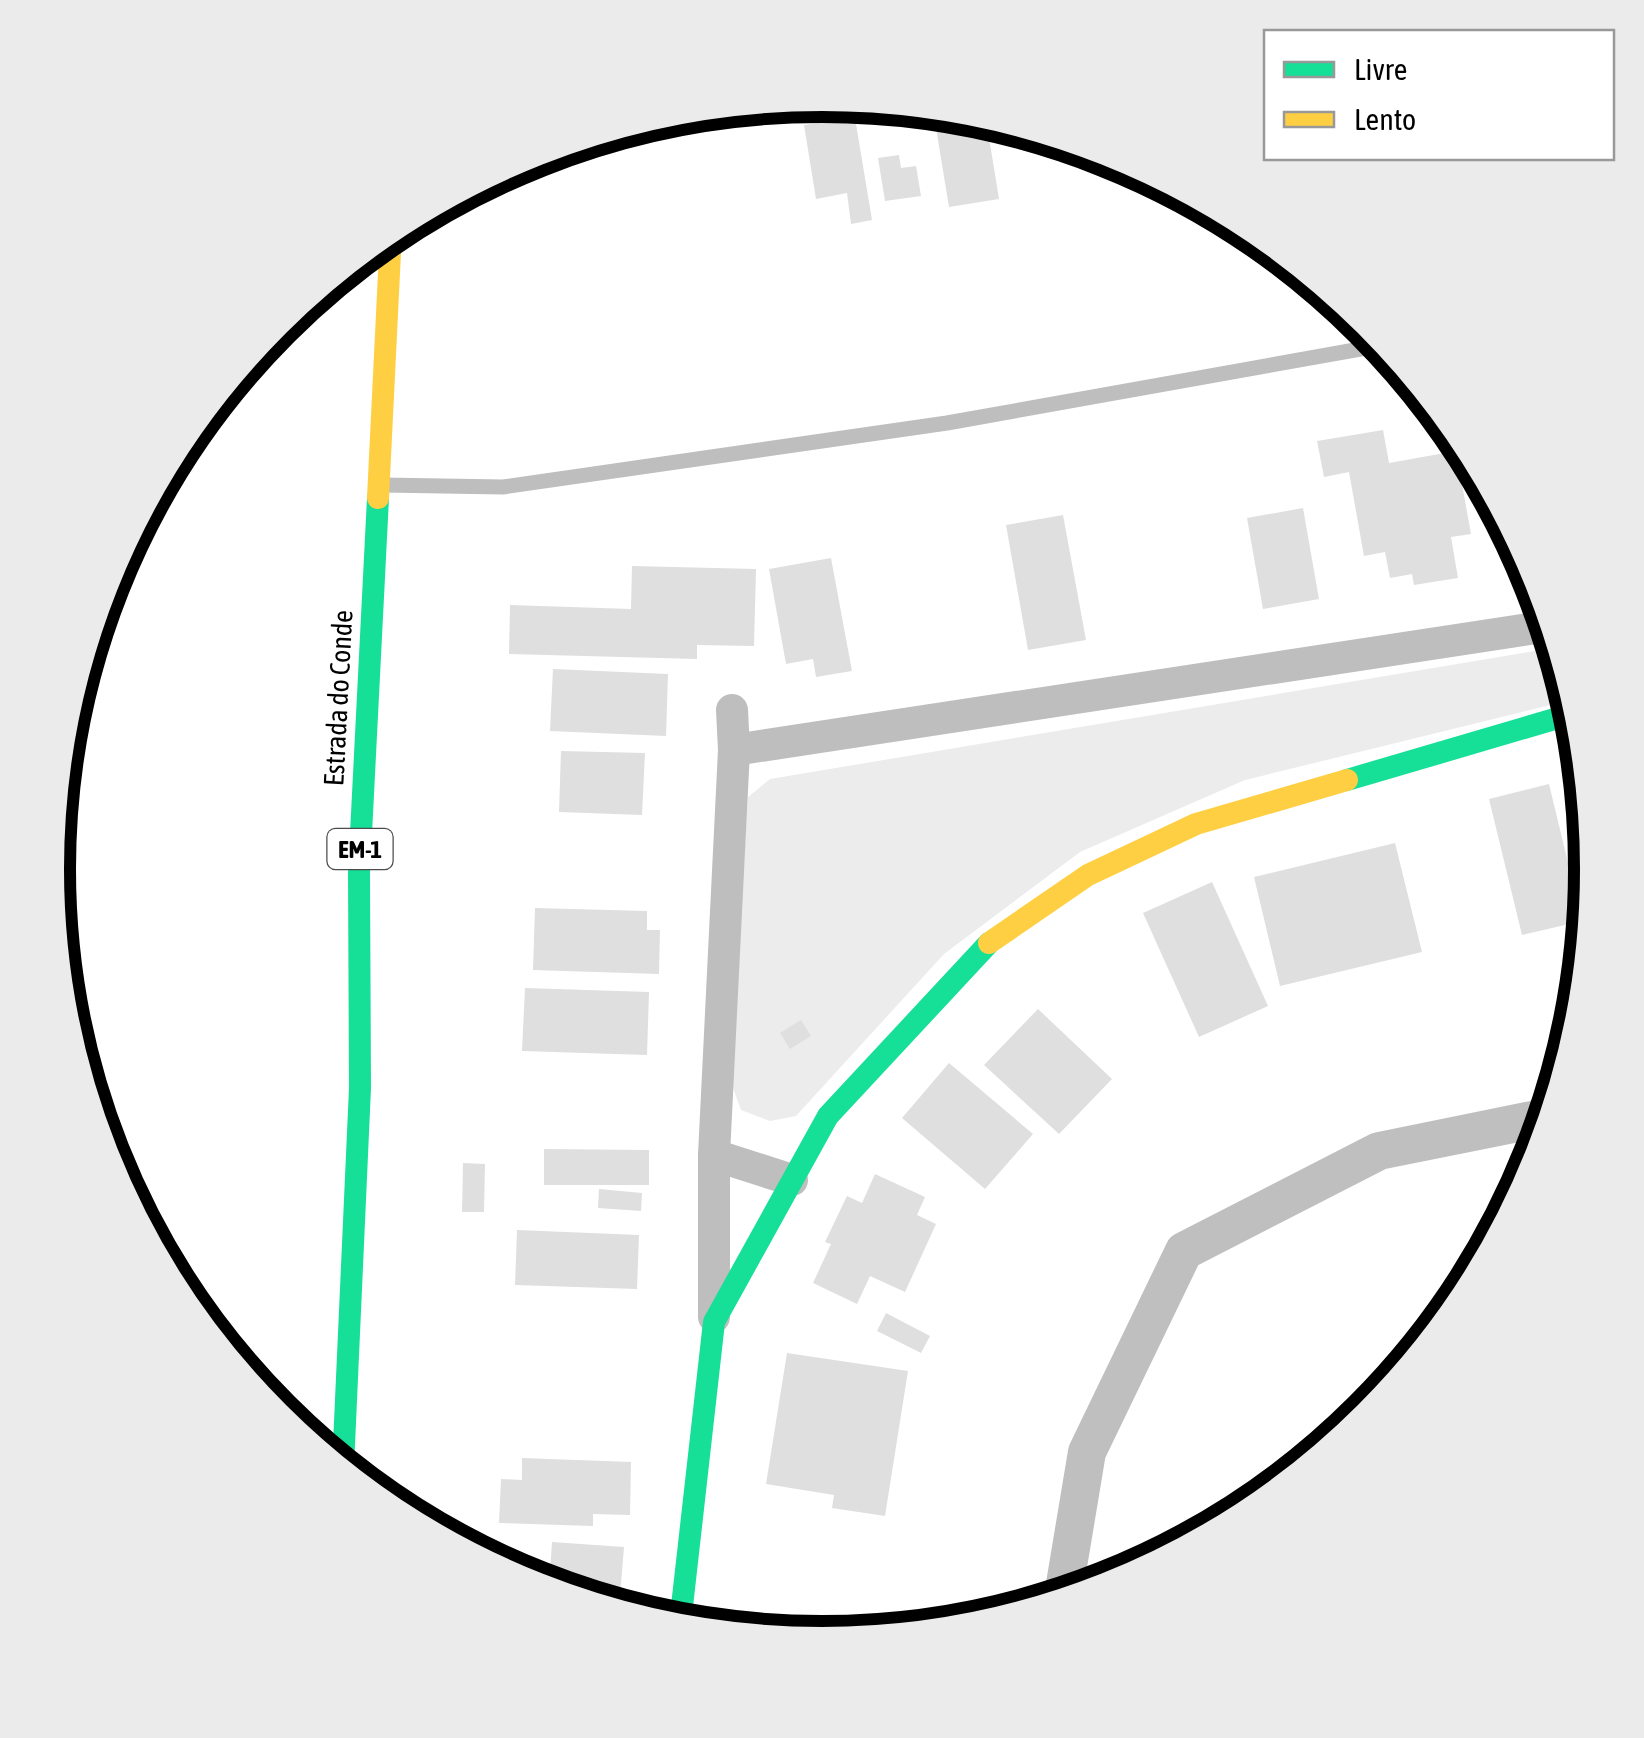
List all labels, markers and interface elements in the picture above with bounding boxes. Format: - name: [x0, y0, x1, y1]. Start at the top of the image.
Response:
- legend: [1264, 30, 1614, 160]
- text: Livre: [1354, 52, 1407, 86]
- text: Lento: [1354, 102, 1416, 136]
- street label: Estrada do Conde: [317, 609, 359, 787]
- road number: EM-1: [328, 829, 392, 869]

